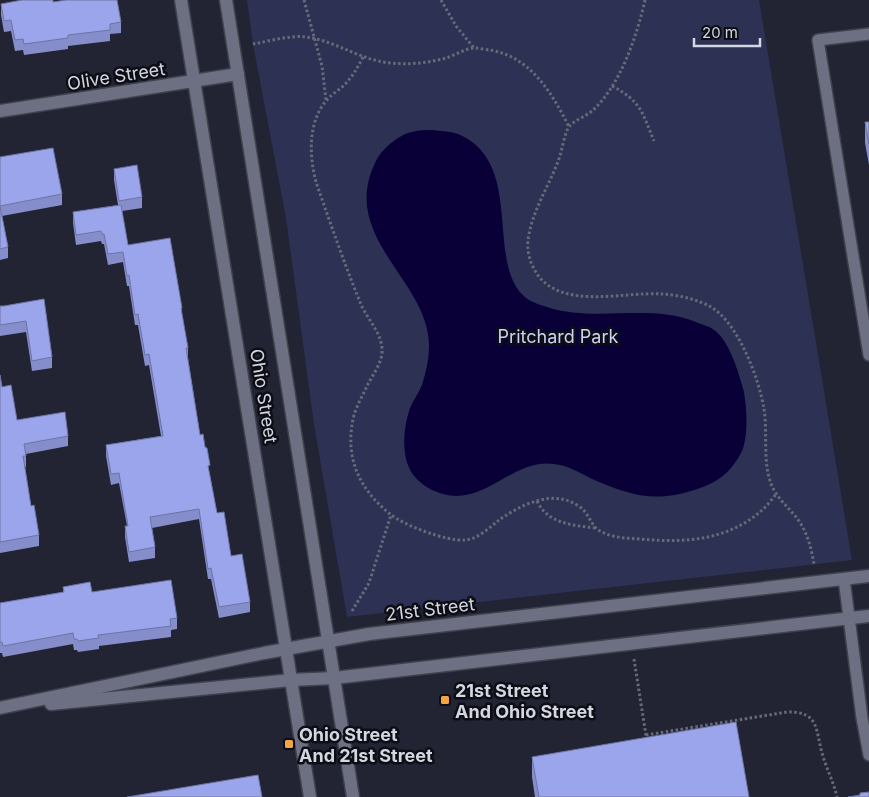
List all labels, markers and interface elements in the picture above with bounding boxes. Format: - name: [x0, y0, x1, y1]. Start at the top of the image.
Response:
- scale bar: [694, 15, 760, 47]
- text: 20 m: [702, 23, 738, 42]
- street label: Olive Street: [66, 58, 166, 94]
- park label: Pritchard Park: [498, 326, 619, 347]
- street label: Ohio Street: [246, 347, 282, 445]
- street label: 21st Street: [384, 593, 476, 625]
- place label: 21st Street And Ohio Street: [455, 680, 594, 722]
- marker: 21st Street And Ohio Street: [439, 694, 451, 706]
- place label: Ohio Street And 21st Street: [299, 724, 433, 766]
- marker: Ohio Street And 21st Street: [283, 738, 295, 750]

